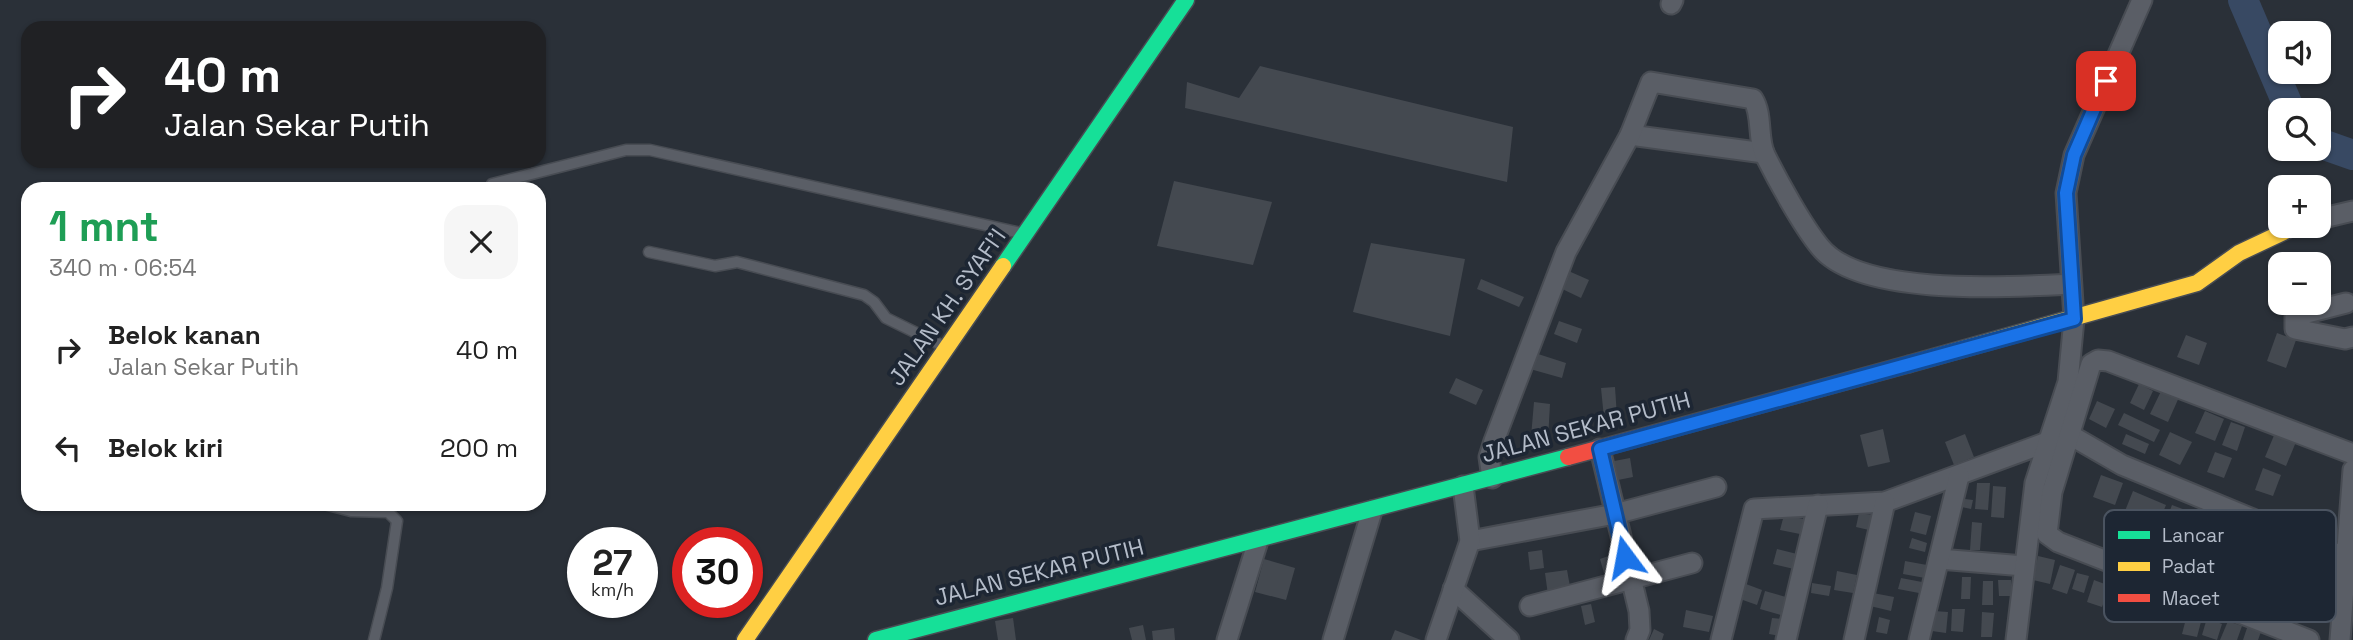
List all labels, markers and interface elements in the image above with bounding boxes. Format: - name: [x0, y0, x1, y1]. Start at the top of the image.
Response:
- map controls: [2268, 21, 2331, 315]
- button: sound: [2268, 21, 2331, 84]
- text: 40 m: [164, 44, 281, 106]
- icon: right: [49, 49, 140, 140]
- pin: [2076, 51, 2136, 111]
- icon: arrive: [2087, 62, 2125, 100]
- button: search: [2268, 98, 2331, 161]
- text: Jalan Sekar Putih: [164, 105, 430, 145]
- button: +: [2268, 175, 2331, 238]
- text: 1 mnt: [49, 200, 159, 253]
- button: close: [444, 205, 518, 279]
- street label: JALAN KH. SYAFI'I: [881, 222, 1013, 392]
- button: −: [2268, 252, 2331, 315]
- text: 340 m · 06:54: [49, 253, 197, 283]
- text: Belok kanan: [108, 318, 261, 352]
- icon: right: [49, 331, 87, 369]
- text: 40 m: [456, 333, 518, 367]
- text: Jalan Sekar Putih: [108, 352, 299, 382]
- street label: JALAN SEKAR PUTIH: [1478, 385, 1694, 469]
- icon: left: [49, 429, 87, 467]
- text: Belok kiri: [108, 431, 223, 465]
- text: 200 m: [440, 431, 518, 465]
- legend: [2104, 510, 2336, 622]
- position arrow: [1588, 520, 1662, 594]
- text: Lancar: [2162, 523, 2224, 548]
- speed limit sign: 30: [672, 527, 763, 618]
- street label: JALAN SEKAR PUTIH: [931, 531, 1147, 613]
- text: 27: [593, 541, 632, 585]
- text: Padat: [2162, 554, 2215, 579]
- text: km/h: [591, 578, 634, 601]
- text: Macet: [2162, 586, 2220, 611]

